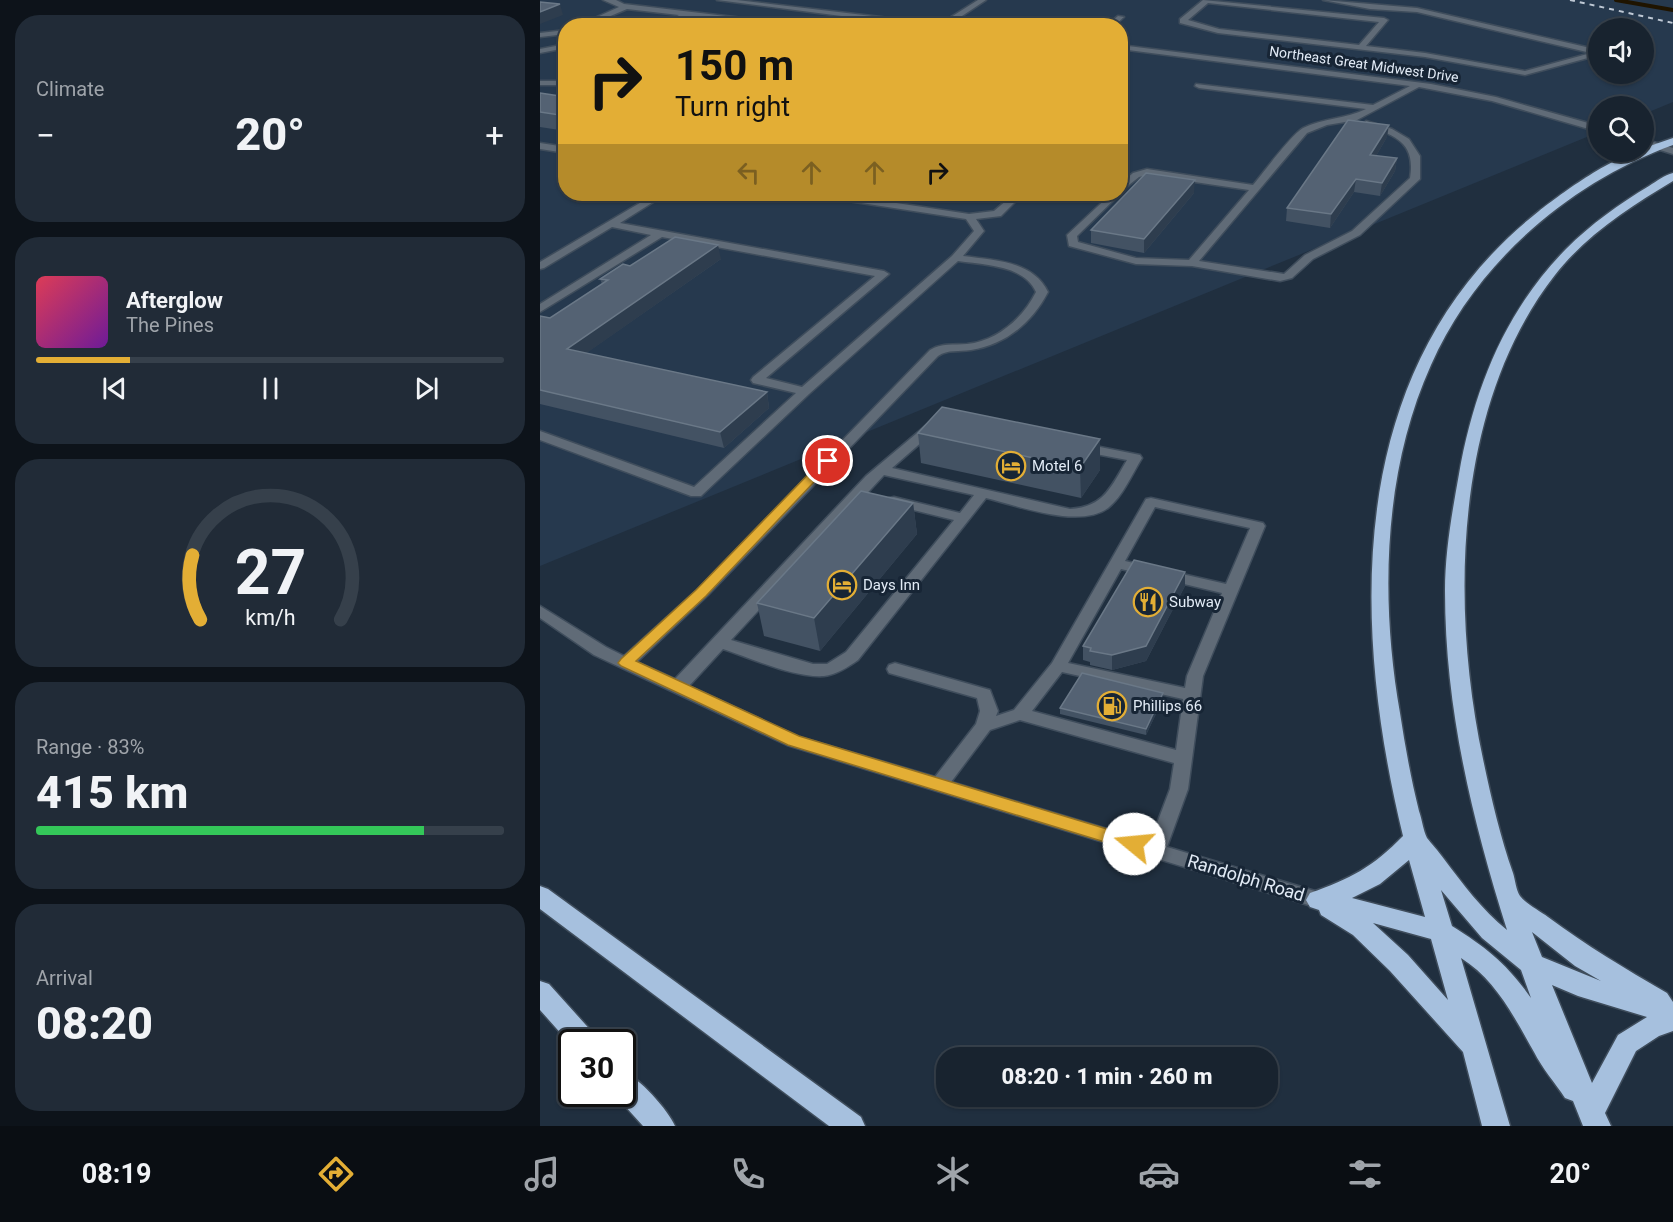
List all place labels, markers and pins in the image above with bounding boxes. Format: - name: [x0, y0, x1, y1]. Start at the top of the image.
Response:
- pin: [802, 435, 853, 486]
- hotel icon: Motel 6: [995, 450, 1027, 482]
- place label: Motel 6: [1032, 457, 1082, 475]
- hotel icon: Days Inn: [826, 569, 858, 601]
- place label: Days Inn: [863, 576, 920, 594]
- restaurant icon: Subway: [1132, 586, 1164, 618]
- place label: Subway: [1169, 593, 1221, 611]
- fuel station icon: Phillips 66: [1096, 690, 1128, 722]
- place label: Phillips 66: [1133, 697, 1202, 715]

